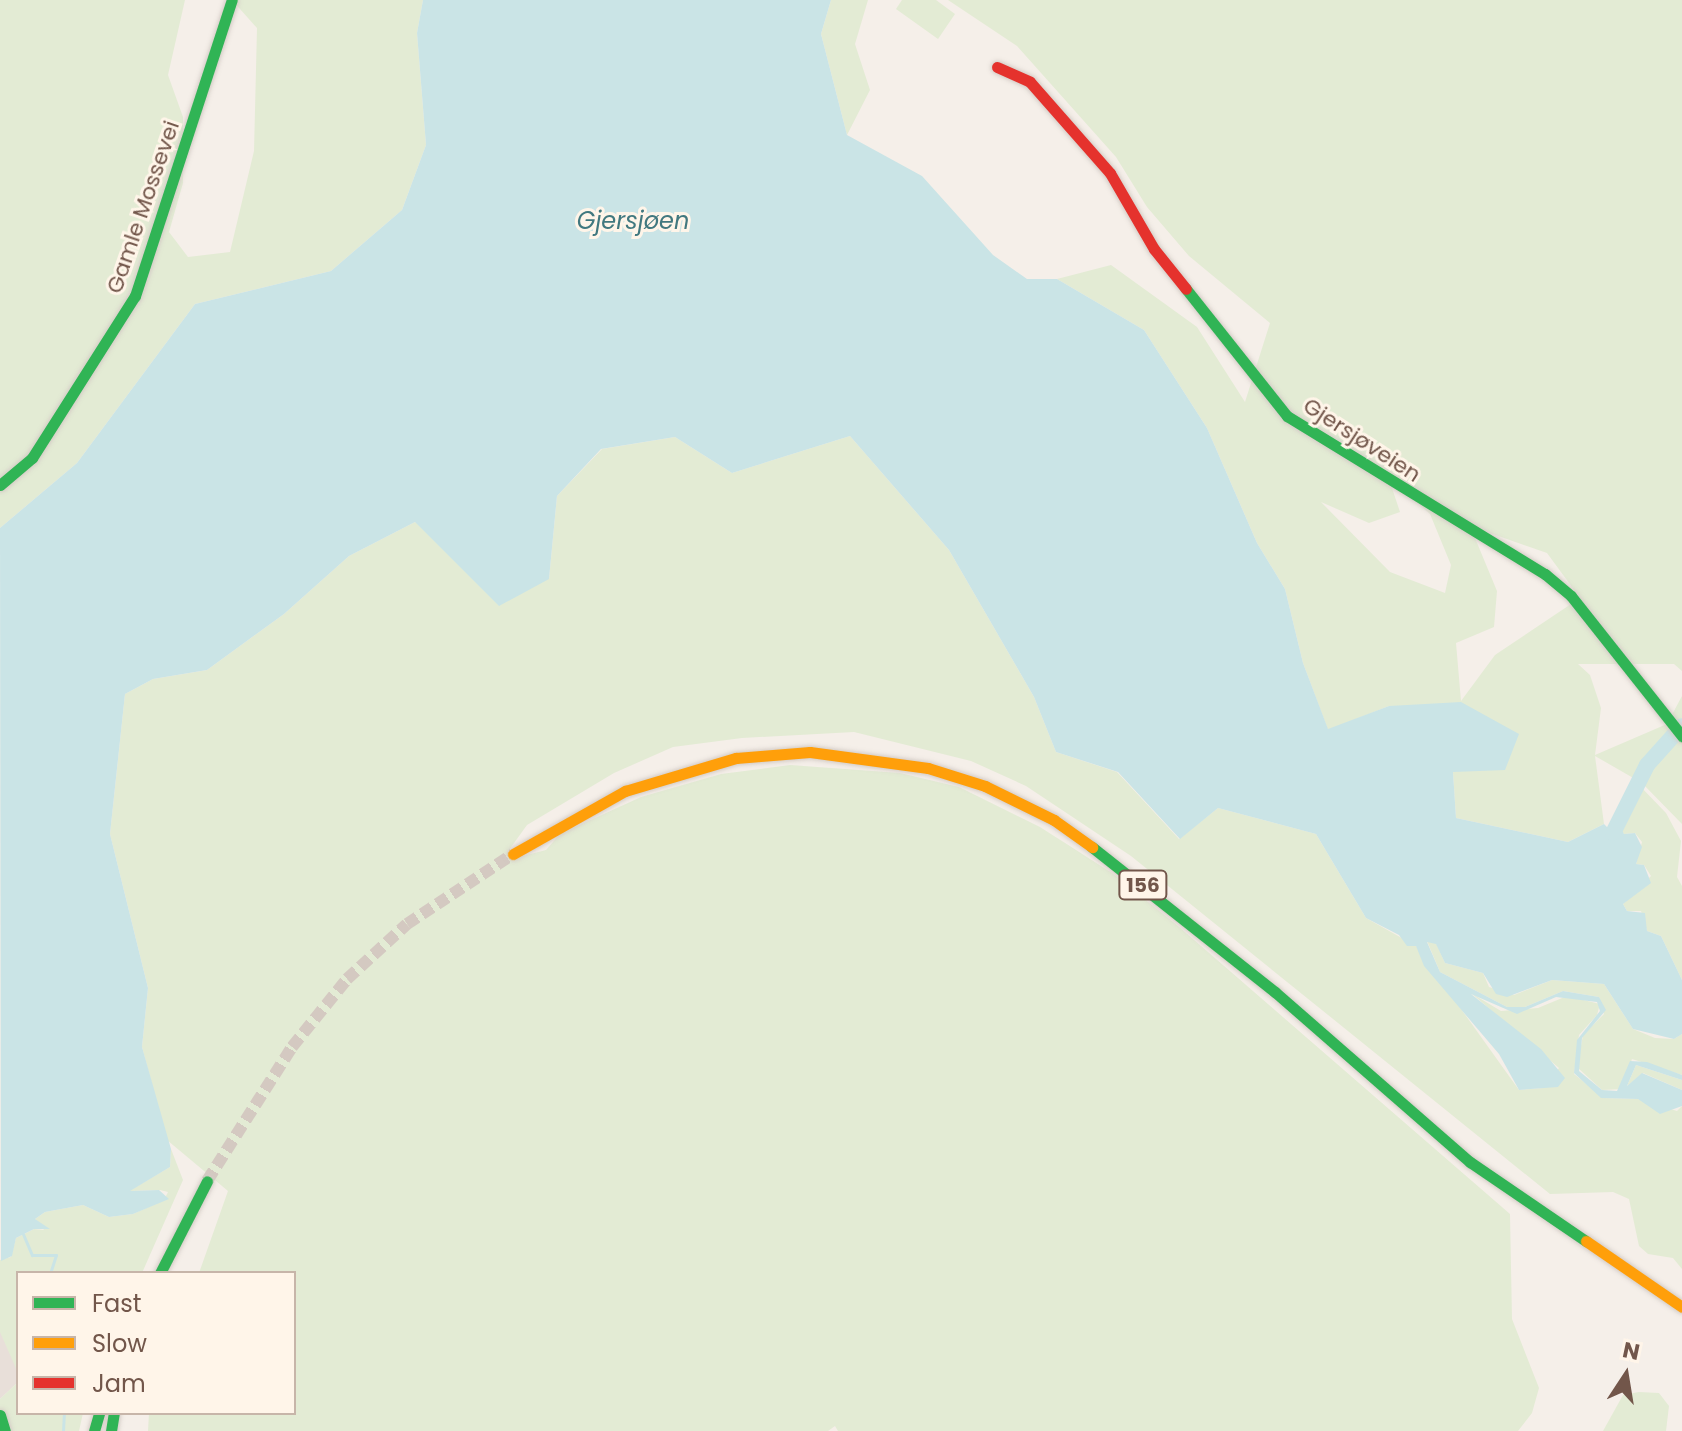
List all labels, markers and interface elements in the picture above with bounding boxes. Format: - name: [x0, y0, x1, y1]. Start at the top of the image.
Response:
- street label: Gamle Mossevei: [101, 117, 185, 297]
- water label: Gjersjøen: [577, 207, 689, 235]
- street label: Gjersjøveien: [1298, 392, 1426, 488]
- road number: 156: [1117, 869, 1169, 901]
- legend: [16, 1271, 296, 1415]
- text: Fast: [92, 1287, 142, 1320]
- text: Slow: [92, 1327, 147, 1360]
- text: N: [1620, 1334, 1642, 1368]
- north arrow: [1586, 1335, 1666, 1415]
- text: Jam: [92, 1367, 146, 1400]

